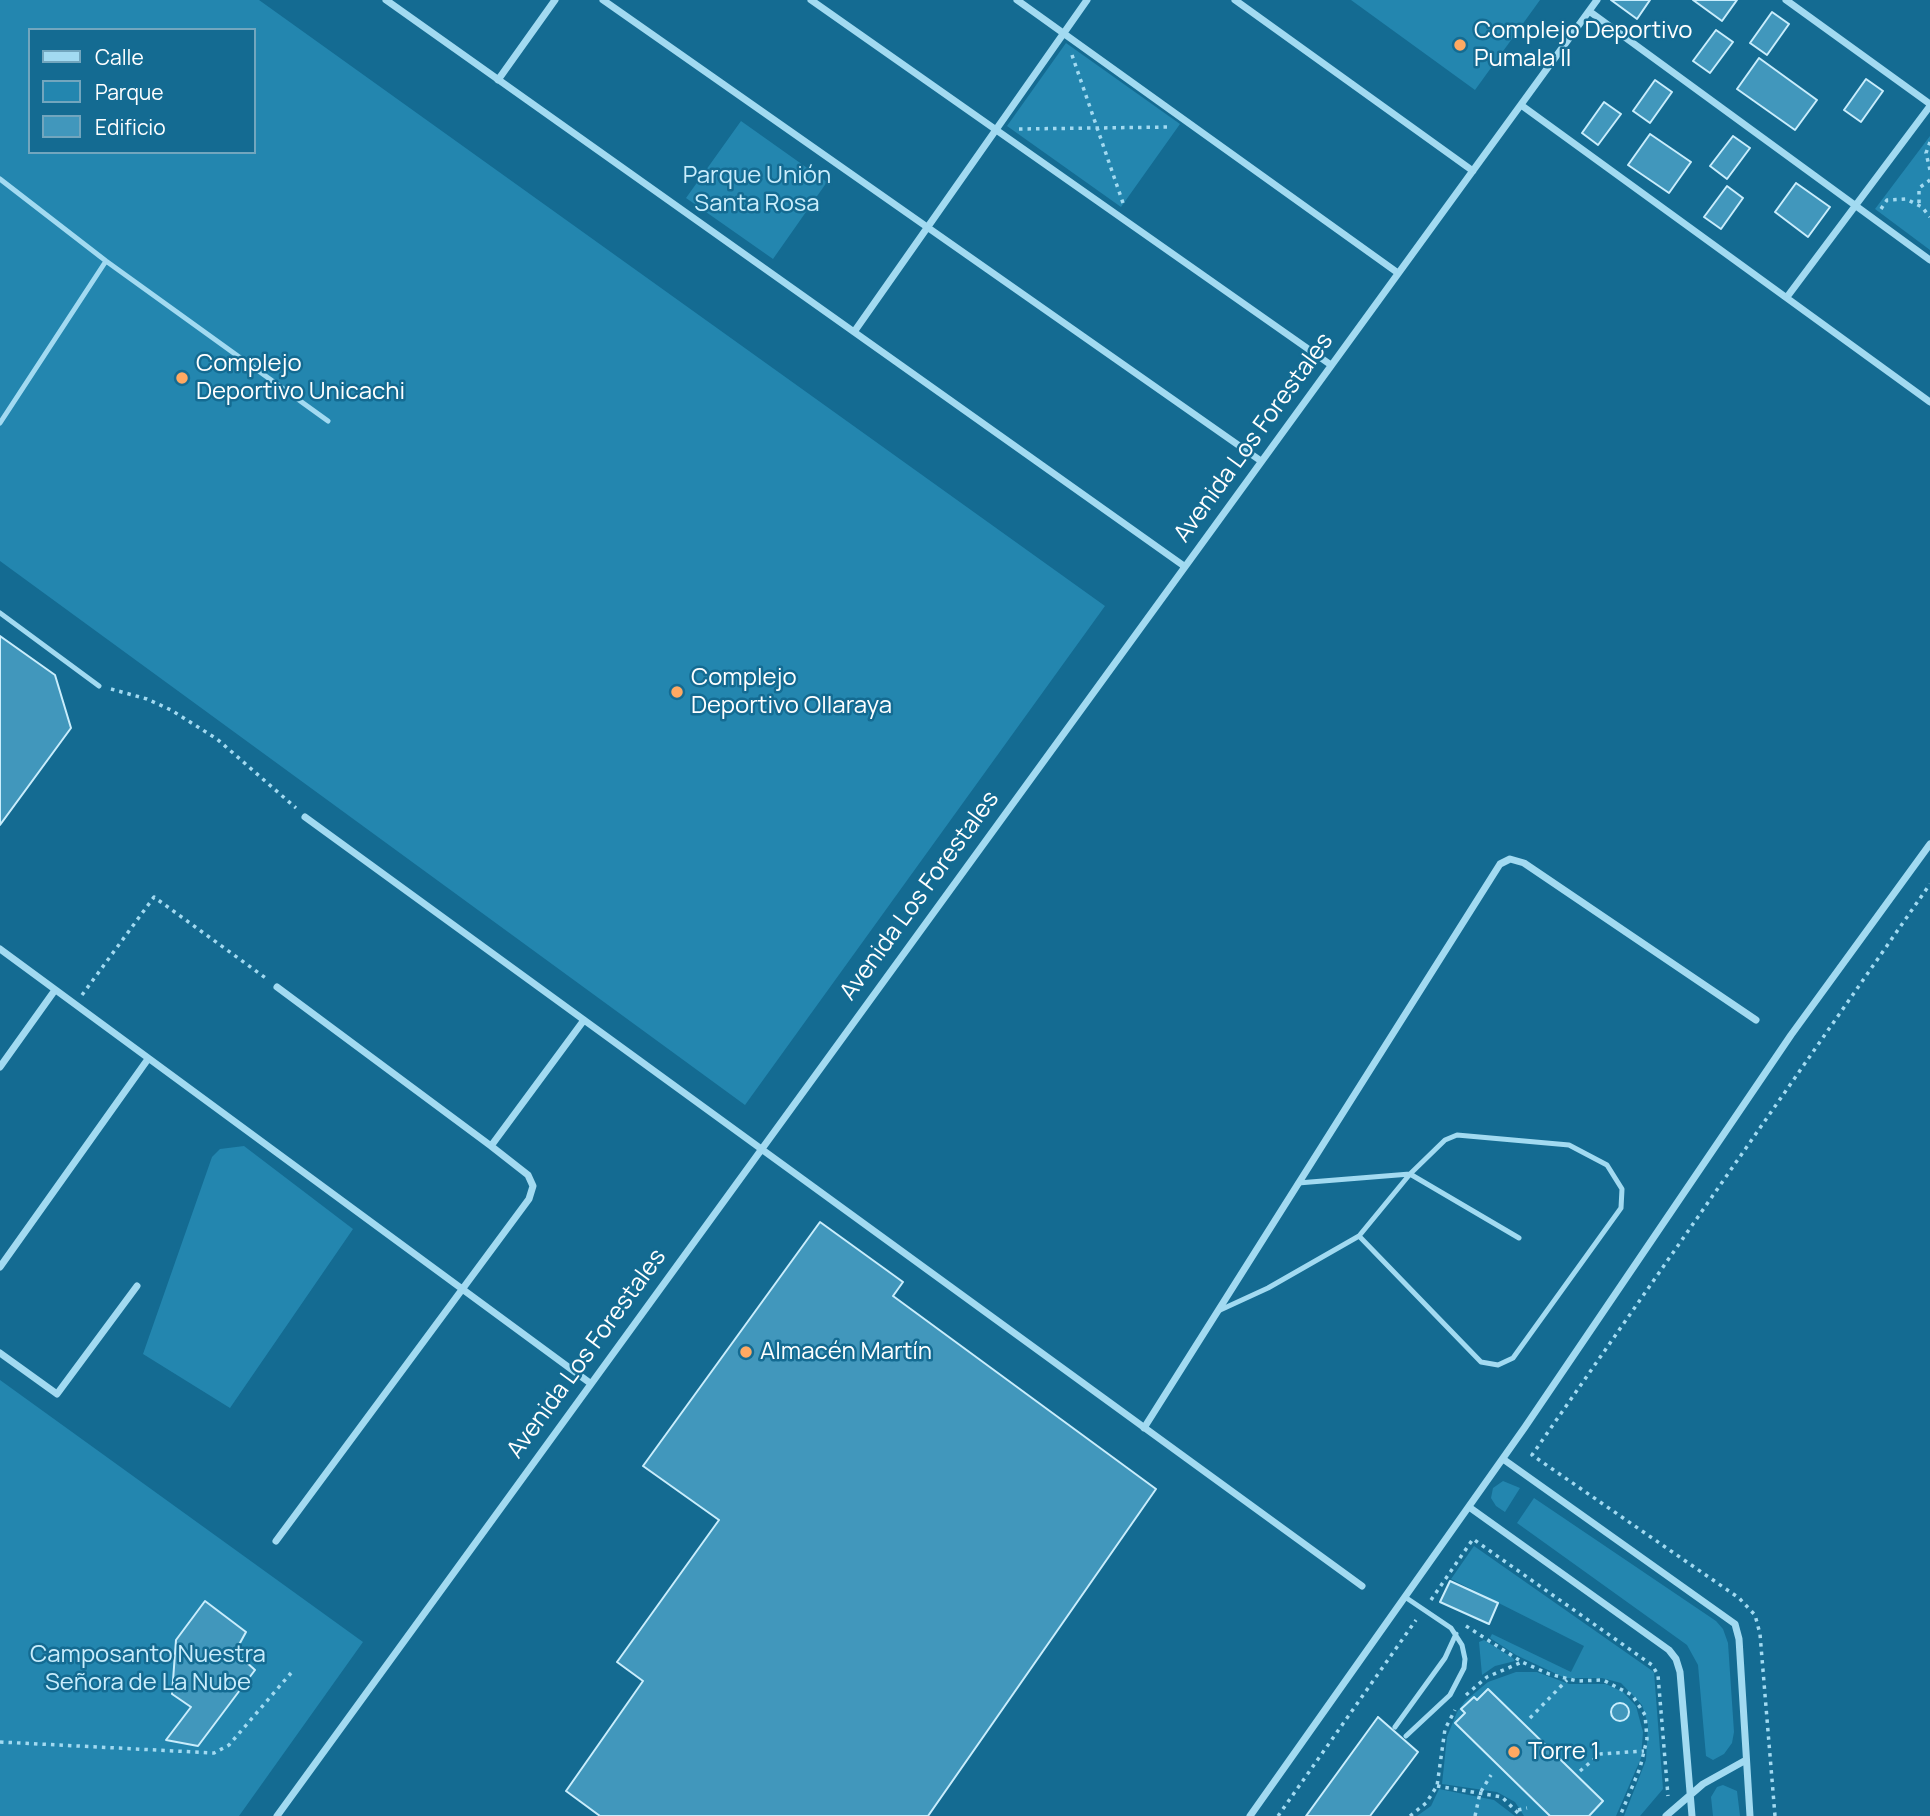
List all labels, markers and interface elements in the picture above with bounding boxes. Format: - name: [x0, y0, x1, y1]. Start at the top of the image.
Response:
- place label: Complejo Deportivo Pumala II: [1474, 17, 1693, 73]
- legend: [28, 28, 256, 154]
- marker: Complejo Deportivo Pumala II: [1452, 37, 1468, 53]
- text: Calle: [95, 43, 144, 71]
- text: Parque: [95, 78, 164, 106]
- text: Edificio: [95, 113, 166, 141]
- park label: Parque Unión Santa Rosa: [683, 162, 831, 218]
- street label: Avenida Los Forestales: [1168, 328, 1340, 548]
- place label: Complejo Deportivo Unicachi: [196, 350, 405, 406]
- marker: Complejo Deportivo Unicachi: [174, 370, 190, 386]
- place label: Complejo Deportivo Ollaraya: [691, 664, 892, 720]
- marker: Complejo Deportivo Ollaraya: [669, 684, 685, 700]
- street label: Avenida Los Forestales: [834, 786, 1006, 1006]
- street label: Avenida Los Forestales: [501, 1244, 673, 1464]
- place label: Almacén Martín: [760, 1338, 932, 1366]
- marker: Almacén Martín: [738, 1344, 754, 1360]
- park label: Camposanto Nuestra Señora de La Nube: [30, 1641, 266, 1697]
- place label: Torre 1: [1528, 1738, 1600, 1766]
- marker: Torre 1: [1506, 1744, 1522, 1760]

